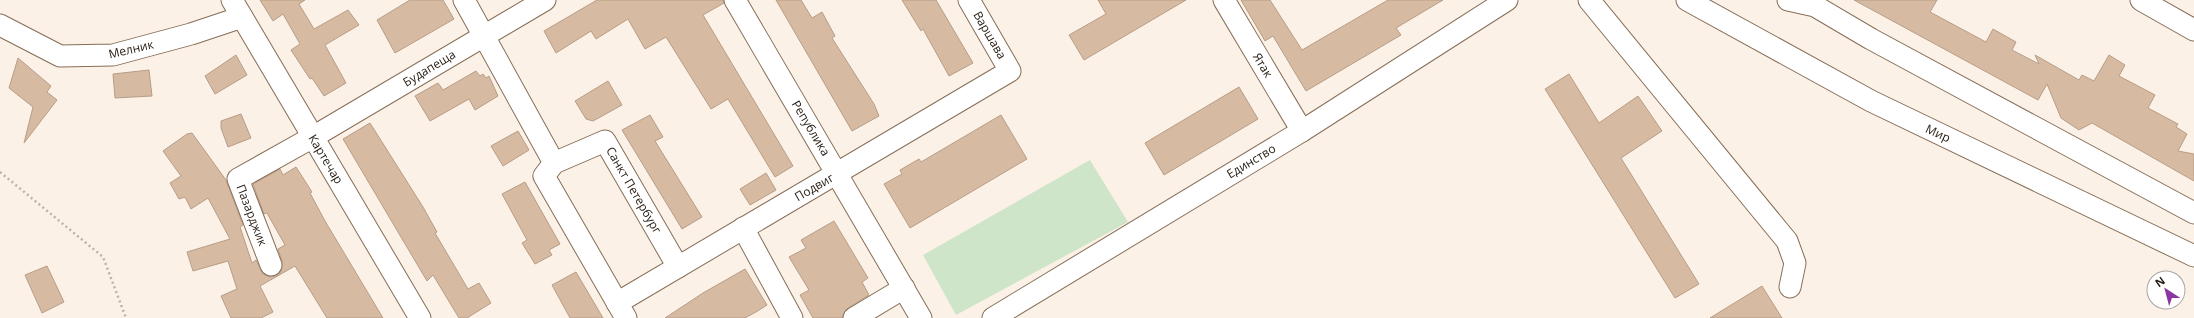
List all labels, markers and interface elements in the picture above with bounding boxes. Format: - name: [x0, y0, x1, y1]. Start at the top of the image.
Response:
- street label: Варшава: [969, 8, 1011, 62]
- street label: Мелник: [107, 35, 156, 62]
- street label: Будапеща: [400, 46, 458, 90]
- street label: Ятак: [1249, 49, 1277, 81]
- street label: Република: [788, 97, 834, 159]
- street label: Мир: [1923, 120, 1953, 146]
- street label: Картечар: [305, 131, 347, 187]
- street label: Единство: [1223, 140, 1279, 182]
- street label: Санкт Петербург: [602, 143, 666, 237]
- street label: Подвиг: [791, 169, 837, 205]
- street label: Пазарджик: [232, 182, 272, 249]
- north arrow: [2146, 270, 2186, 310]
- text: N: [2152, 273, 2168, 290]

